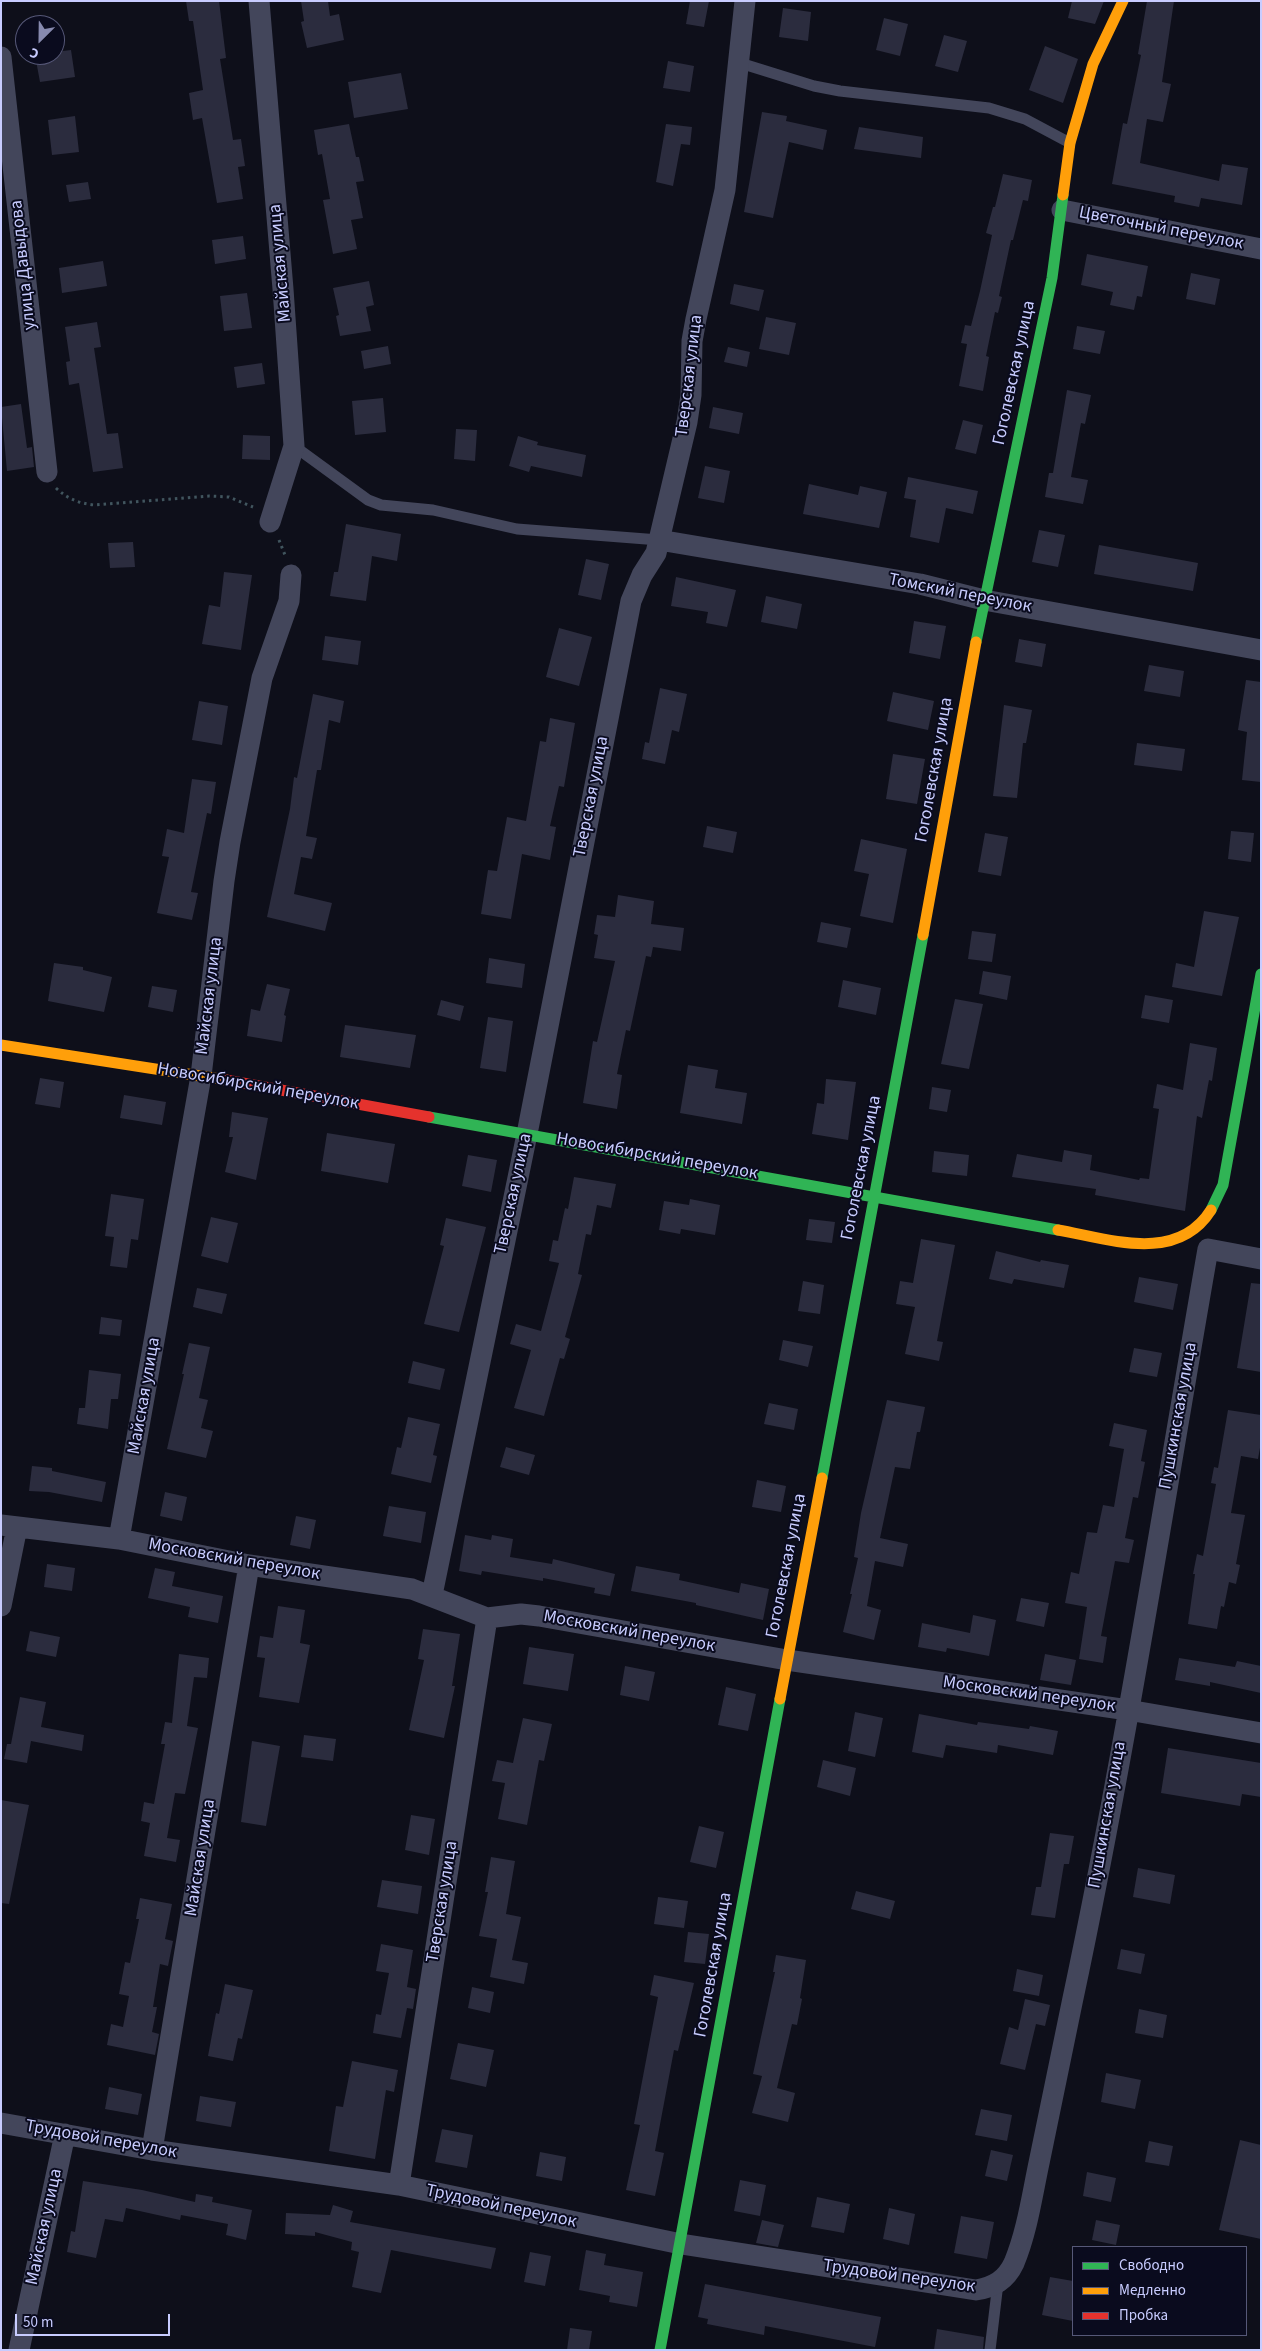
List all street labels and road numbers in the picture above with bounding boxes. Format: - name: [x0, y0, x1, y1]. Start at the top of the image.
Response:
- street label: улица Давыдова: [6, 199, 42, 331]
- street label: Цветочный переулок: [1077, 202, 1245, 256]
- street label: Майская улица: [265, 203, 297, 323]
- street label: Гоголевская улица: [989, 299, 1041, 447]
- street label: Тверская улица: [672, 314, 708, 438]
- street label: Томский переулок: [887, 570, 1033, 618]
- street label: Гоголевская улица: [912, 696, 958, 844]
- street label: Тверская улица: [570, 735, 614, 859]
- street label: Майская улица: [192, 936, 228, 1056]
- street label: Новосибирский переулок: [156, 1059, 360, 1115]
- street label: Гоголевская улица: [837, 1094, 887, 1242]
- street label: Новосибирский переулок: [555, 1129, 759, 1185]
- street label: Тверская улица: [491, 1132, 537, 1256]
- street label: Майская улица: [124, 1336, 166, 1456]
- street label: Пушкинская улица: [1155, 1341, 1203, 1491]
- street label: Гоголевская улица: [762, 1492, 812, 1640]
- street label: Московский переулок: [146, 1534, 322, 1586]
- street label: Московский переулок: [541, 1606, 717, 1658]
- street label: Московский переулок: [941, 1672, 1117, 1718]
- street label: Пушкинская улица: [1084, 1740, 1132, 1890]
- street label: Майская улица: [181, 1798, 221, 1918]
- street label: Тверская улица: [423, 1840, 463, 1964]
- street label: Гоголевская улица: [691, 1891, 737, 2039]
- street label: Трудовой переулок: [24, 2116, 178, 2164]
- street label: Майская улица: [22, 2167, 68, 2287]
- street label: Трудовой переулок: [424, 2180, 578, 2234]
- street label: Трудовой переулок: [822, 2256, 976, 2298]

